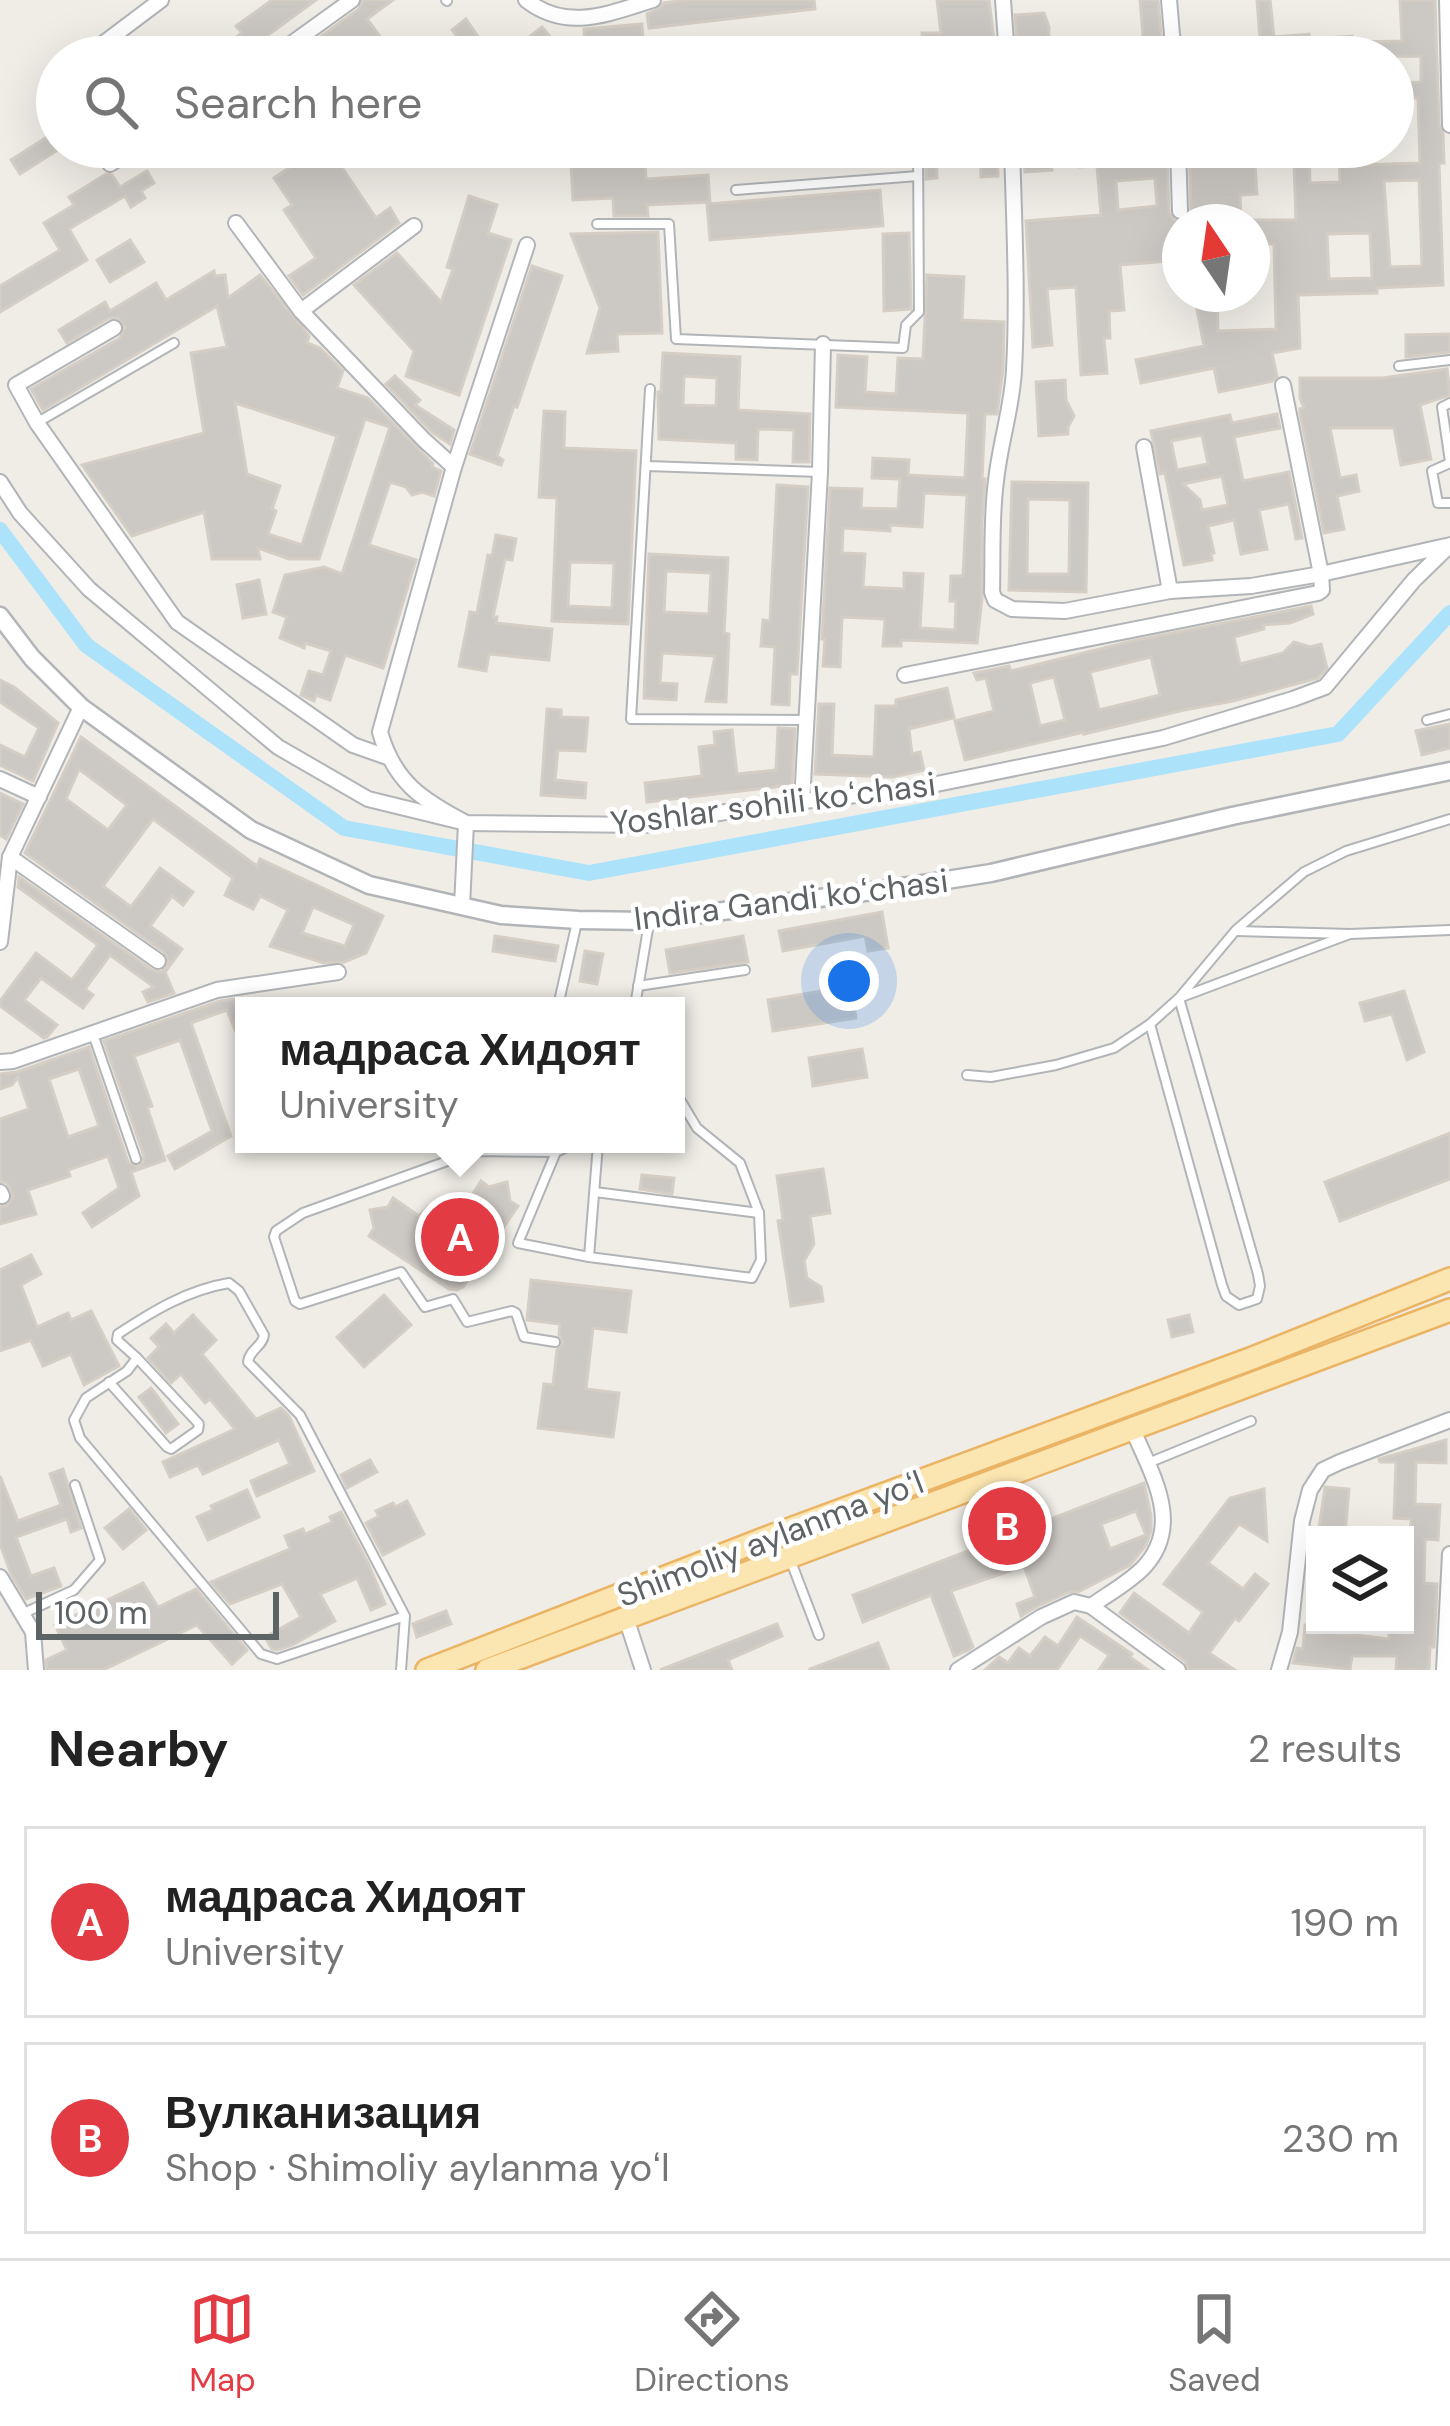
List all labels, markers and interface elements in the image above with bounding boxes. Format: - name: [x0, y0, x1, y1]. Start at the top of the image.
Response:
- search box: [36, 36, 1414, 168]
- icon: search: [78, 69, 144, 135]
- text: Search here: [174, 73, 422, 132]
- north arrow: [1162, 204, 1270, 312]
- street label: Yoshlar sohili koʻchasi: [608, 762, 938, 845]
- street label: Indira Gandi koʻchasi: [632, 859, 951, 940]
- your location: [819, 951, 879, 1011]
- popup: [235, 997, 685, 1153]
- text: мадраса Хидоят: [279, 1020, 641, 1079]
- text: University: [279, 1079, 459, 1130]
- pin: A: [421, 1192, 499, 1282]
- street label: Shimoliy aylanma yoʻl: [611, 1460, 929, 1617]
- pin: B: [968, 1481, 1046, 1571]
- map controls: [1306, 1526, 1414, 1634]
- button: layers: [1306, 1526, 1414, 1634]
- scale bar: [36, 1586, 279, 1639]
- text: 100 m: [54, 1591, 148, 1634]
- text: Nearby: [48, 1715, 229, 1782]
- text: 2 results: [1248, 1723, 1402, 1774]
- text: мадраса Хидоят: [165, 1867, 526, 1926]
- text: A: [76, 1897, 104, 1948]
- text: 190 m: [1291, 1897, 1399, 1948]
- text: University: [165, 1926, 344, 1977]
- text: Вулканизация: [165, 2083, 481, 2142]
- text: B: [78, 2113, 102, 2164]
- text: 230 m: [1282, 2113, 1399, 2164]
- text: Shop · Shimoliy aylanma yoʻl: [165, 2142, 670, 2193]
- tab: Map: [189, 2286, 256, 2401]
- tab: Directions: [634, 2286, 790, 2401]
- tab: Saved: [1168, 2286, 1261, 2401]

